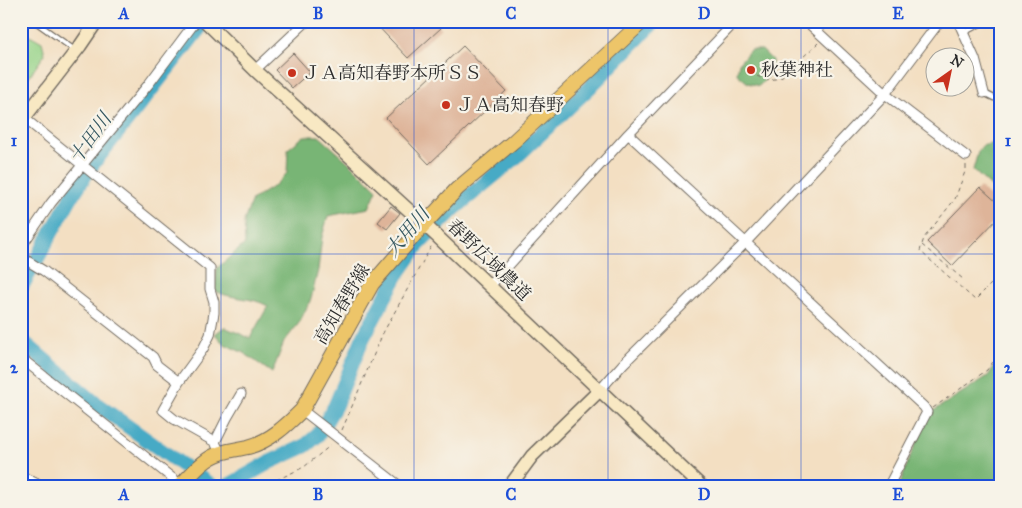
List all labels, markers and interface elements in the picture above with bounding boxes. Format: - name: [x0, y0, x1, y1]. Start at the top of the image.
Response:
- text: A: [118, 4, 130, 23]
- text: B: [313, 4, 323, 23]
- text: C: [506, 4, 517, 23]
- text: D: [698, 4, 711, 23]
- text: E: [892, 4, 904, 23]
- north arrow: [924, 48, 974, 98]
- text: N: [947, 51, 967, 72]
- place label: 秋葉神社: [761, 59, 833, 81]
- place label: ＪＡ高知春野本所ＳＳ: [302, 62, 482, 84]
- marker: 秋葉神社: [745, 64, 757, 76]
- marker: ＪＡ高知春野本所ＳＳ: [286, 67, 298, 79]
- place label: ＪＡ高知春野: [456, 94, 564, 116]
- marker: ＪＡ高知春野: [440, 99, 452, 111]
- water label: 十田川: [64, 107, 117, 168]
- text: 1: [11, 131, 18, 150]
- text: 1: [1005, 131, 1012, 150]
- water label: 大用川: [380, 201, 435, 261]
- street label: 春野広域農道: [443, 215, 535, 305]
- street label: 高知春野線: [309, 260, 375, 348]
- text: 2: [10, 358, 19, 377]
- text: 2: [1004, 358, 1013, 377]
- text: A: [118, 485, 130, 504]
- text: B: [313, 485, 323, 504]
- text: C: [506, 485, 517, 504]
- text: D: [698, 485, 711, 504]
- text: E: [892, 485, 904, 504]

